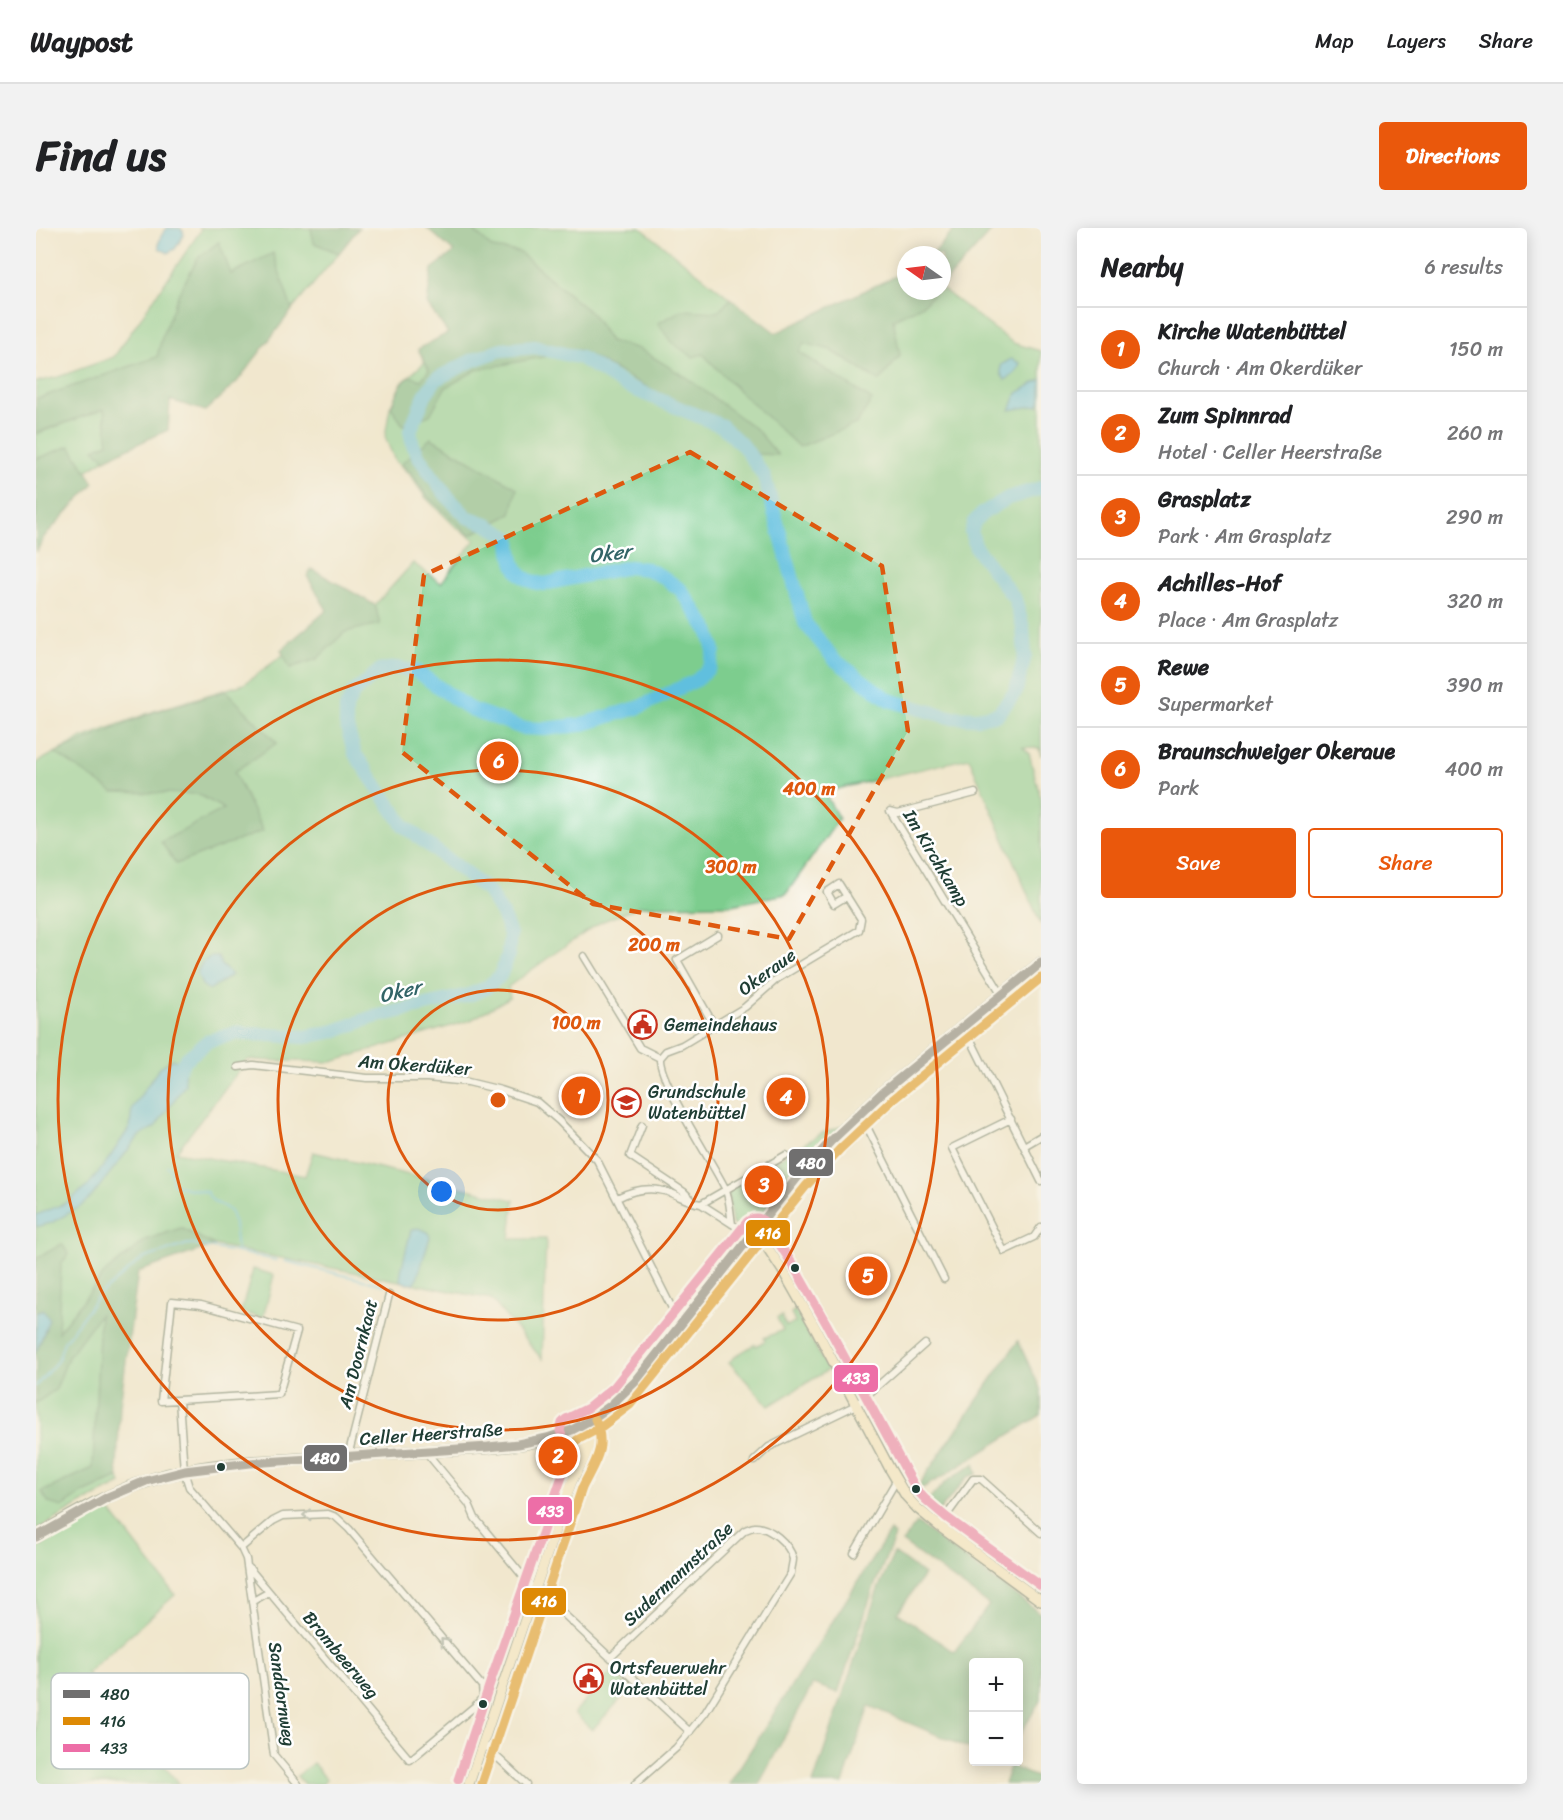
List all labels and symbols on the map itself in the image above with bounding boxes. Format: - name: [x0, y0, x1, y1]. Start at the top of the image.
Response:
- north arrow: [897, 246, 951, 300]
- water label: Oker: [587, 533, 637, 573]
- pin: 6: [480, 738, 518, 784]
- text: 400 m: [782, 773, 835, 805]
- street label: Im Kirchkamp: [894, 802, 978, 913]
- text: 300 m: [704, 851, 757, 883]
- text: 200 m: [627, 929, 680, 961]
- street label: Okeraue: [731, 940, 803, 1004]
- water label: Oker: [376, 969, 428, 1013]
- text: 100 m: [552, 1007, 601, 1039]
- public building icon: Gemeindehaus: [627, 1009, 659, 1041]
- place label: Gemeindehaus: [664, 1009, 778, 1041]
- street label: Am Okerdüker: [356, 1045, 474, 1085]
- pin: 1: [562, 1074, 600, 1118]
- pin: 4: [766, 1074, 806, 1120]
- place label: Grundschule Watenbüttel: [648, 1076, 747, 1129]
- school or university icon: Grundschule Watenbüttel: [611, 1086, 643, 1118]
- centre of rings: [488, 1090, 508, 1110]
- line badge: 480: [788, 1148, 834, 1177]
- text: 480: [795, 1149, 826, 1178]
- pin: 3: [744, 1162, 784, 1208]
- your location: [427, 1177, 456, 1206]
- line badge: 416: [745, 1219, 791, 1247]
- text: 416: [754, 1219, 781, 1248]
- pin: 5: [848, 1254, 888, 1298]
- unlabelled marker: [789, 1262, 801, 1274]
- street label: Am Doornkaat: [329, 1296, 387, 1413]
- line badge: 433: [833, 1364, 879, 1393]
- text: 433: [841, 1364, 870, 1393]
- street label: Celler Heerstraße: [358, 1413, 504, 1455]
- pin: 2: [538, 1434, 578, 1478]
- line badge: 480: [303, 1444, 348, 1472]
- text: 480: [309, 1444, 340, 1473]
- unlabelled marker: [215, 1461, 227, 1473]
- unlabelled marker: [910, 1483, 922, 1495]
- line badge: 433: [527, 1496, 573, 1525]
- text: 433: [535, 1497, 564, 1526]
- one-way arrow: [302, 1509, 311, 1522]
- street label: Sudermannstraße: [615, 1514, 741, 1634]
- line badge: 416: [521, 1587, 567, 1616]
- text: 416: [530, 1587, 557, 1616]
- street label: Brombeerweg: [294, 1604, 388, 1706]
- one-way arrow: [441, 1637, 452, 1648]
- street label: Sanddornweg: [259, 1640, 305, 1748]
- place label: Ortsfeuerwehr Watenbüttel: [610, 1652, 727, 1705]
- public building icon: Ortsfeuerwehr Watenbüttel: [573, 1662, 605, 1694]
- legend: [51, 1673, 249, 1769]
- text: 480: [100, 1680, 130, 1709]
- unlabelled marker: [477, 1698, 489, 1710]
- text: 416: [100, 1707, 126, 1736]
- text: 433: [100, 1734, 128, 1763]

